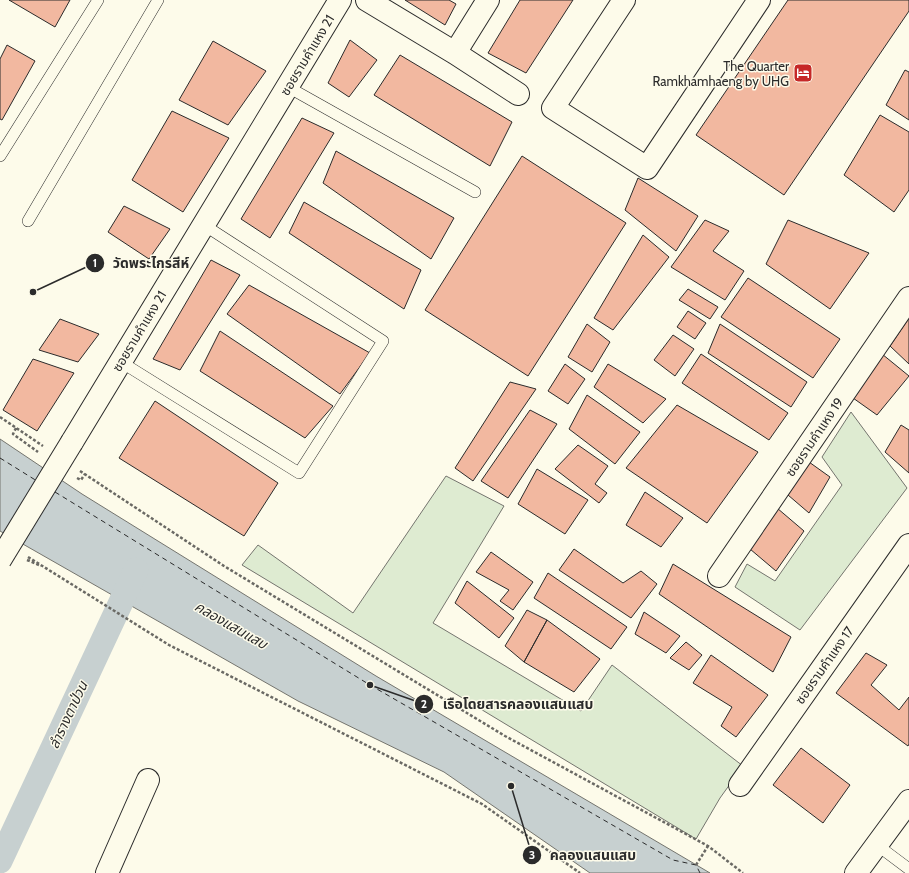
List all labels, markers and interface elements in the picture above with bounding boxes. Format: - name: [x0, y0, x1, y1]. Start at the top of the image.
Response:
- street label: ซอยรามคำแหง 21: [277, 12, 337, 98]
- place label: The Quarter Ramkhamhaeng by UHG: [653, 58, 790, 89]
- hotel icon: The Quarter Ramkhamhaeng by UHG: [792, 62, 814, 84]
- callout: วัดพระไกรสีห์: [85, 250, 198, 276]
- text: วัดพระไกรสีห์: [113, 254, 189, 272]
- text: 1: [93, 255, 97, 270]
- street label: ซอยรามคำแหง 21: [109, 288, 169, 374]
- street label: ซอยรามคำแหง 19: [782, 394, 846, 480]
- water label: คลองแสนแสบ: [192, 597, 272, 654]
- street label: ซอยรามคำแหง 17: [791, 623, 857, 707]
- water label: ลำรางตาป่วน: [45, 677, 92, 752]
- callout: เรือโดยสารคลองแสนแสบ: [414, 691, 601, 717]
- text: เรือโดยสารคลองแสนแสบ: [443, 695, 593, 713]
- text: 2: [421, 696, 427, 711]
- callout: คลองแสนแสบ: [522, 842, 645, 868]
- text: คลองแสนแสบ: [550, 846, 636, 864]
- text: 3: [529, 847, 535, 862]

